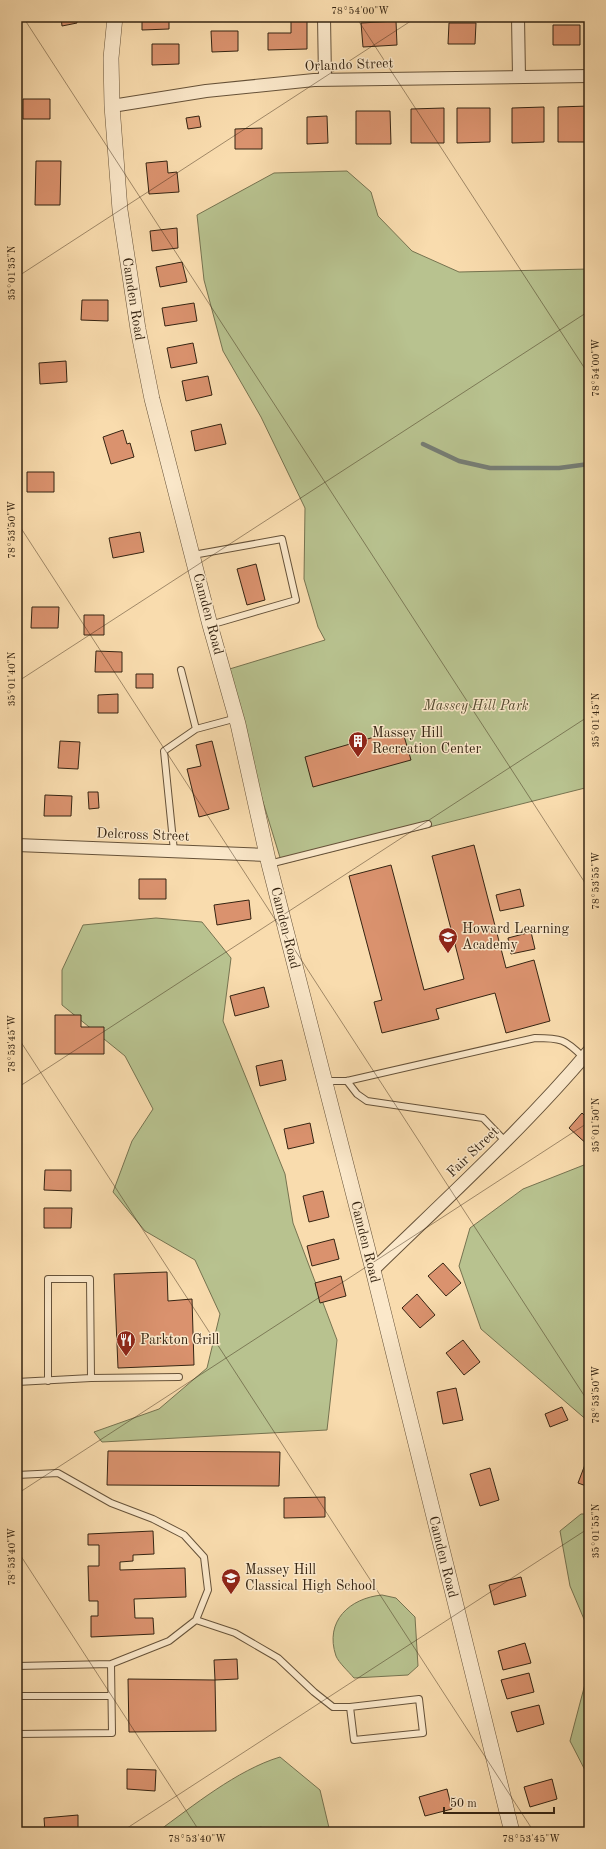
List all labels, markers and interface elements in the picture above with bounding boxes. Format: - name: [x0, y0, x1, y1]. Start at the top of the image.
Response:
- text: 78°54'00"W: [331, 6, 389, 16]
- street label: Orlando Street: [304, 56, 394, 74]
- text: 35°01'35"N: [7, 245, 17, 300]
- street label: Camden Road: [120, 256, 146, 342]
- text: 78°54'00"W: [591, 339, 601, 397]
- text: 78°53'50"W: [7, 501, 17, 559]
- street label: Camden Road: [190, 572, 226, 656]
- text: 35°01'40"N: [7, 651, 17, 706]
- text: 35°01'45"N: [591, 692, 601, 747]
- park label: Massey Hill Park: [422, 699, 529, 714]
- place label: Massey Hill Recreation Center: [372, 726, 481, 756]
- building icon: Massey Hill Recreation Center: [347, 730, 369, 758]
- street label: Delcross Street: [96, 826, 190, 844]
- text: 78°53'55"W: [591, 852, 601, 910]
- street label: Camden Road: [268, 886, 302, 970]
- place label: Howard Learning Academy: [462, 922, 569, 952]
- school or university icon: Howard Learning Academy: [437, 926, 459, 954]
- text: 78°53'45"W: [7, 1015, 17, 1073]
- text: 35°01'50"N: [591, 1097, 601, 1152]
- street label: Fair Street: [444, 1124, 502, 1180]
- street label: Camden Road: [348, 1200, 382, 1284]
- restaurant icon: Parkton Grill: [115, 1329, 137, 1357]
- place label: Parkton Grill: [140, 1333, 220, 1347]
- text: 78°53'50"W: [591, 1366, 601, 1424]
- text: 35°01'55"N: [591, 1503, 601, 1558]
- street label: Camden Road: [426, 1515, 460, 1599]
- text: 78°53'40"W: [7, 1528, 17, 1586]
- place label: Massey Hill Classical High School: [245, 1563, 376, 1593]
- school or university icon: Massey Hill Classical High School: [220, 1567, 242, 1595]
- scale bar: [444, 1789, 554, 1815]
- text: 50 m: [450, 1797, 477, 1810]
- text: 78°53'40"W: [168, 1834, 226, 1844]
- text: 78°53'45"W: [502, 1834, 560, 1844]

